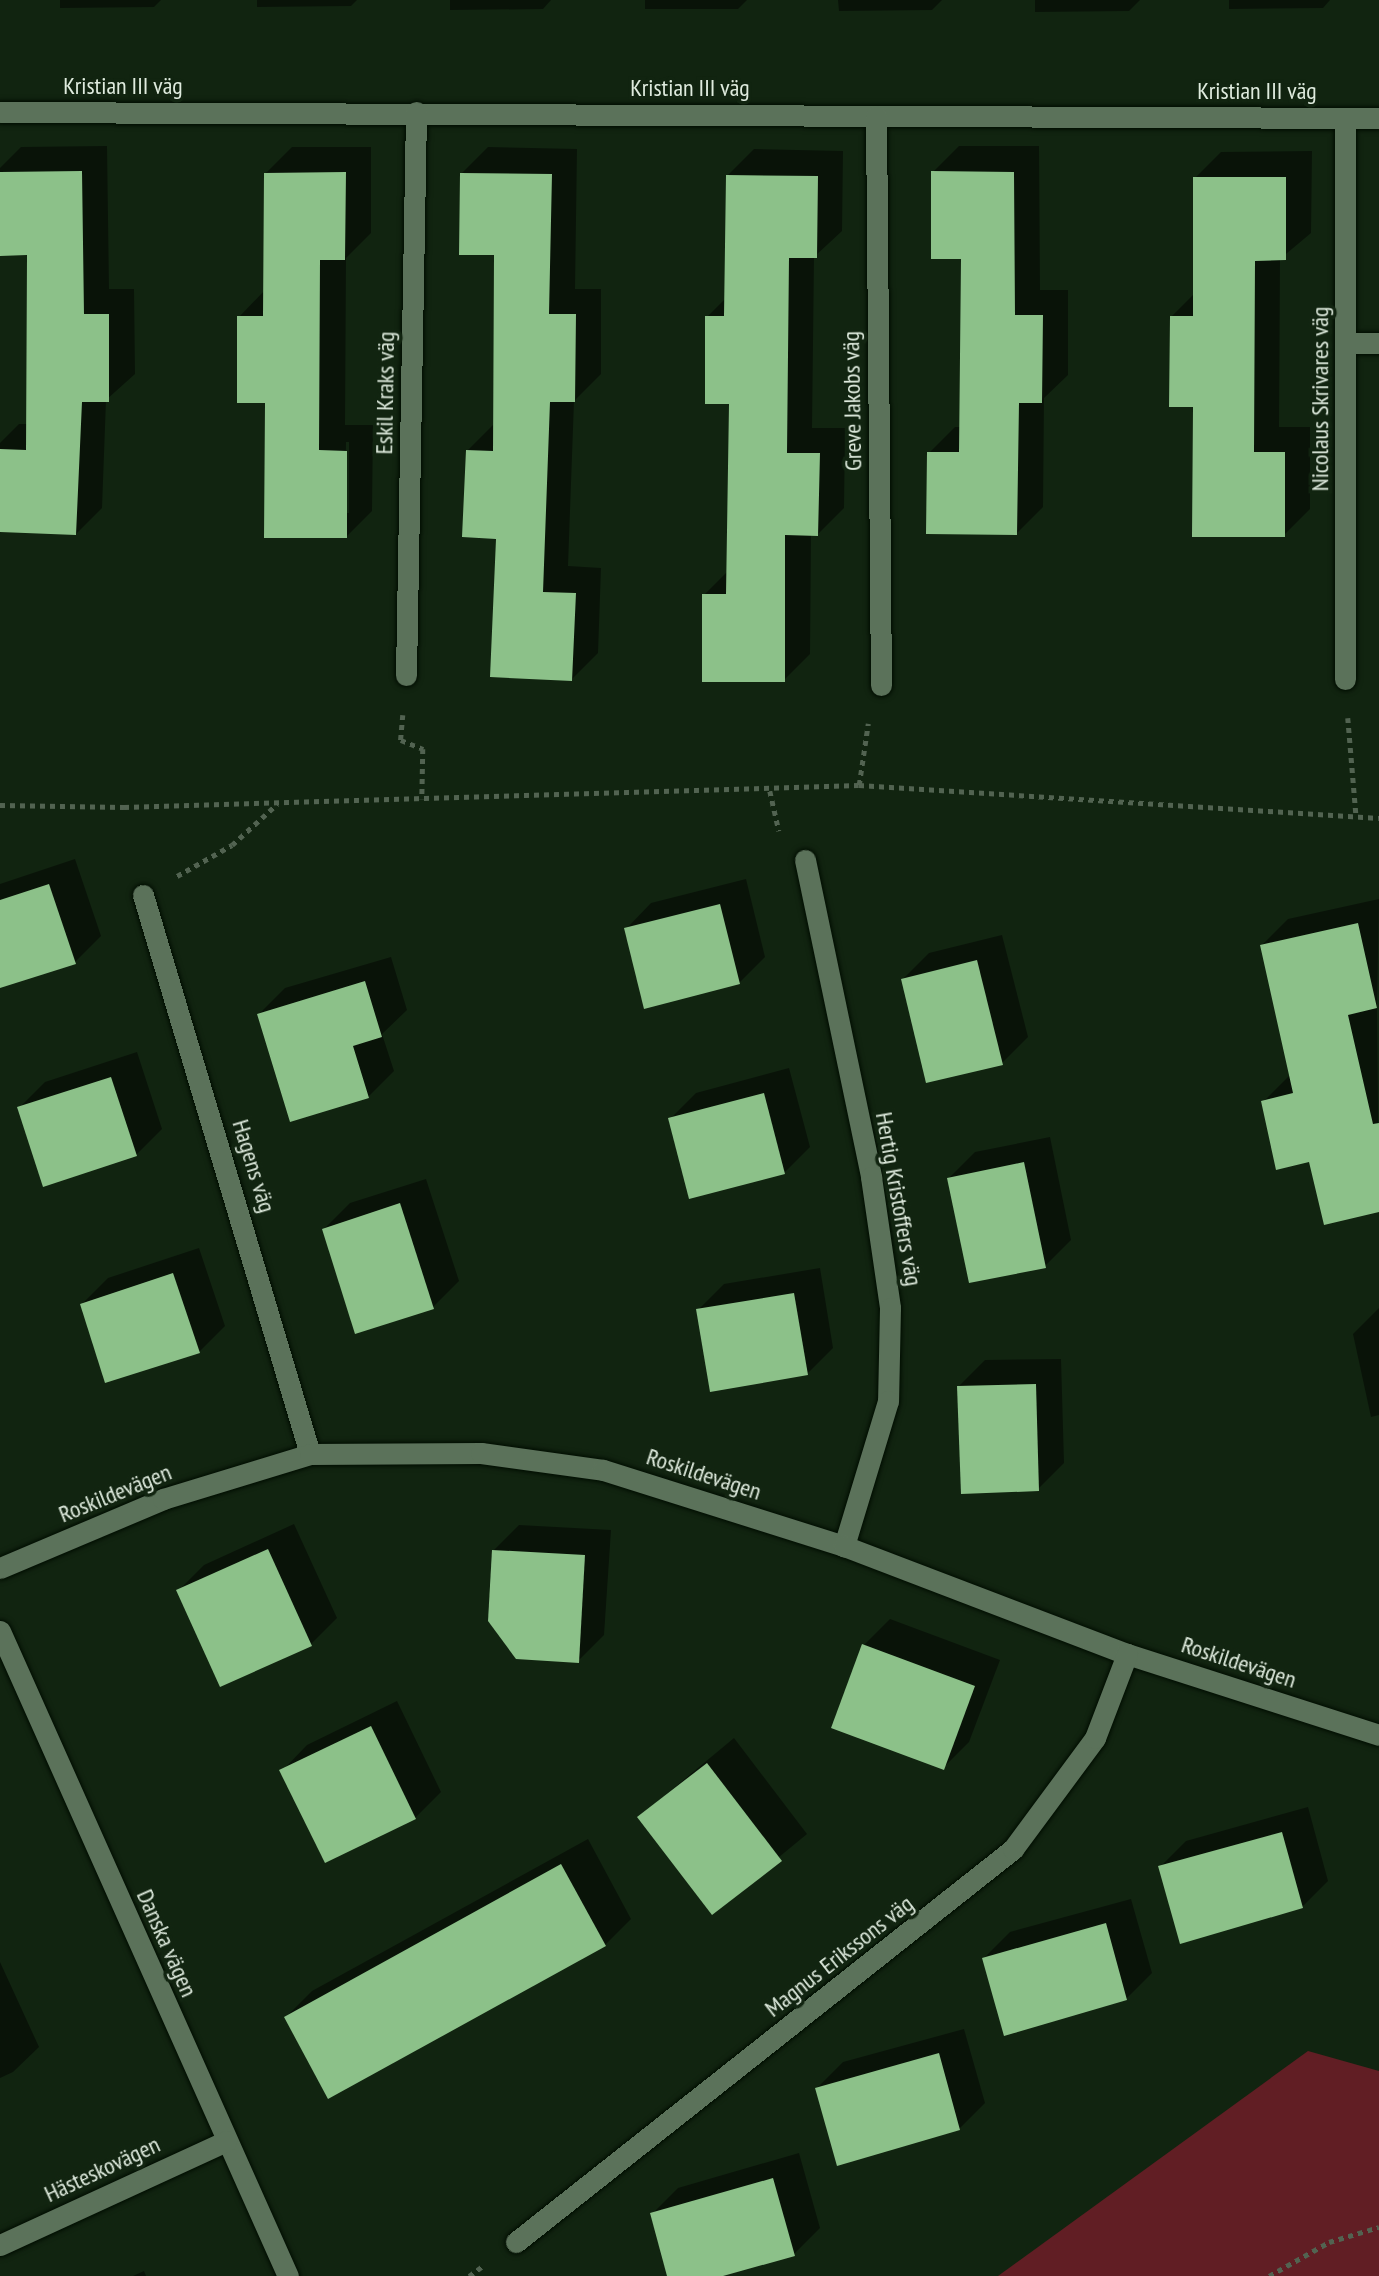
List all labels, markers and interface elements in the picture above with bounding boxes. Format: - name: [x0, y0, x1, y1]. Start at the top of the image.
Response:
- street label: Kristian III väg: [63, 72, 183, 100]
- street label: Kristian III väg: [630, 74, 750, 102]
- street label: Kristian III väg: [1197, 77, 1317, 105]
- street label: Nicolaus Skrivares väg: [1306, 307, 1334, 491]
- street label: Eskil Kraks väg: [370, 331, 400, 455]
- street label: Greve Jakobs väg: [836, 331, 868, 471]
- street label: Hertig Kristoffers väg: [870, 1110, 928, 1288]
- street label: Hagens väg: [226, 1116, 282, 1216]
- street label: Roskildevägen: [643, 1442, 765, 1506]
- street label: Roskildevägen: [55, 1457, 175, 1529]
- street label: Roskildevägen: [1178, 1630, 1300, 1694]
- street label: Danska vägen: [131, 1885, 203, 2001]
- street label: Magnus Erikssons väg: [759, 1889, 919, 2023]
- street label: Hästeskovägen: [40, 2130, 164, 2208]

